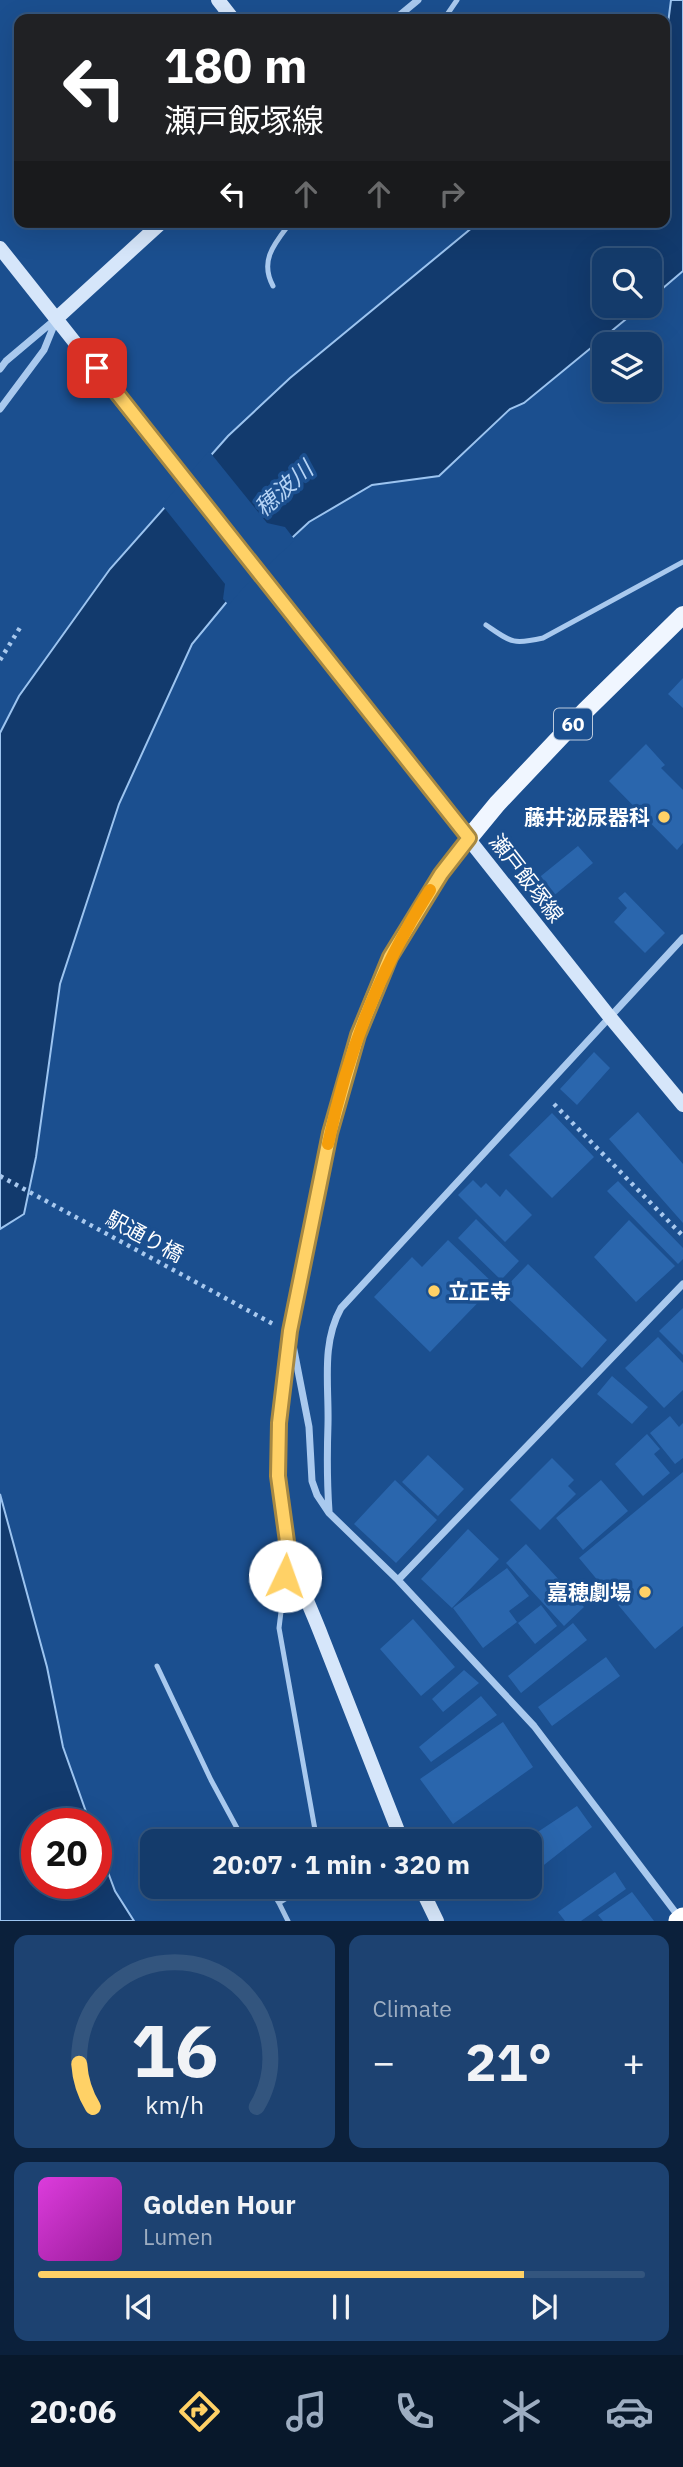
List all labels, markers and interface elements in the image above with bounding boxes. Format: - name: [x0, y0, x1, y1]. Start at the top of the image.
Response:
- text: 180 m: [164, 33, 308, 96]
- icon: left: [49, 42, 140, 133]
- text: 瀬戸飯塚線: [164, 99, 324, 141]
- icon: left: [214, 175, 252, 213]
- icon: ahead: [287, 175, 325, 213]
- icon: ahead: [360, 175, 398, 213]
- icon: right: [433, 175, 471, 213]
- map controls: [592, 248, 662, 402]
- button: search: [592, 248, 662, 318]
- button: layers: [592, 332, 662, 402]
- pin: [67, 338, 127, 398]
- icon: arrive: [78, 349, 116, 387]
- water label: 穂波川: [247, 452, 321, 522]
- road number: 60: [554, 708, 592, 740]
- place label: 藤井泌尿器科: [524, 803, 650, 831]
- marker: 藤井泌尿器科: [656, 809, 672, 825]
- street label: 瀬戸飯塚線: [484, 828, 570, 928]
- street label: 駅通り橋: [101, 1204, 189, 1268]
- place label: 立正寺: [448, 1277, 511, 1305]
- marker: 立正寺: [426, 1283, 442, 1299]
- position arrow: [248, 1539, 322, 1613]
- place label: 嘉穂劇場: [547, 1578, 631, 1606]
- marker: 嘉穂劇場: [637, 1584, 653, 1600]
- speed limit sign: 20: [21, 1808, 112, 1899]
- text: 20:07 · 1 min · 320 m: [212, 1847, 470, 1881]
- text: Climate: [373, 1993, 452, 2023]
- text: 16: [131, 2003, 218, 2098]
- text: 21°: [465, 2028, 552, 2095]
- text: −: [373, 2037, 395, 2086]
- text: +: [622, 2037, 645, 2086]
- text: km/h: [145, 2088, 204, 2121]
- text: Golden Hour: [143, 2187, 296, 2221]
- text: Lumen: [143, 2221, 213, 2251]
- icon: previous: [120, 2288, 158, 2326]
- icon: pause: [322, 2288, 360, 2326]
- icon: next: [525, 2288, 563, 2326]
- icon: directions: [175, 2387, 224, 2436]
- icon: music: [282, 2387, 331, 2436]
- icon: phone: [390, 2387, 439, 2436]
- icon: climate: [497, 2387, 546, 2436]
- icon: car: [605, 2387, 654, 2436]
- text: 20:06: [29, 2390, 117, 2432]

